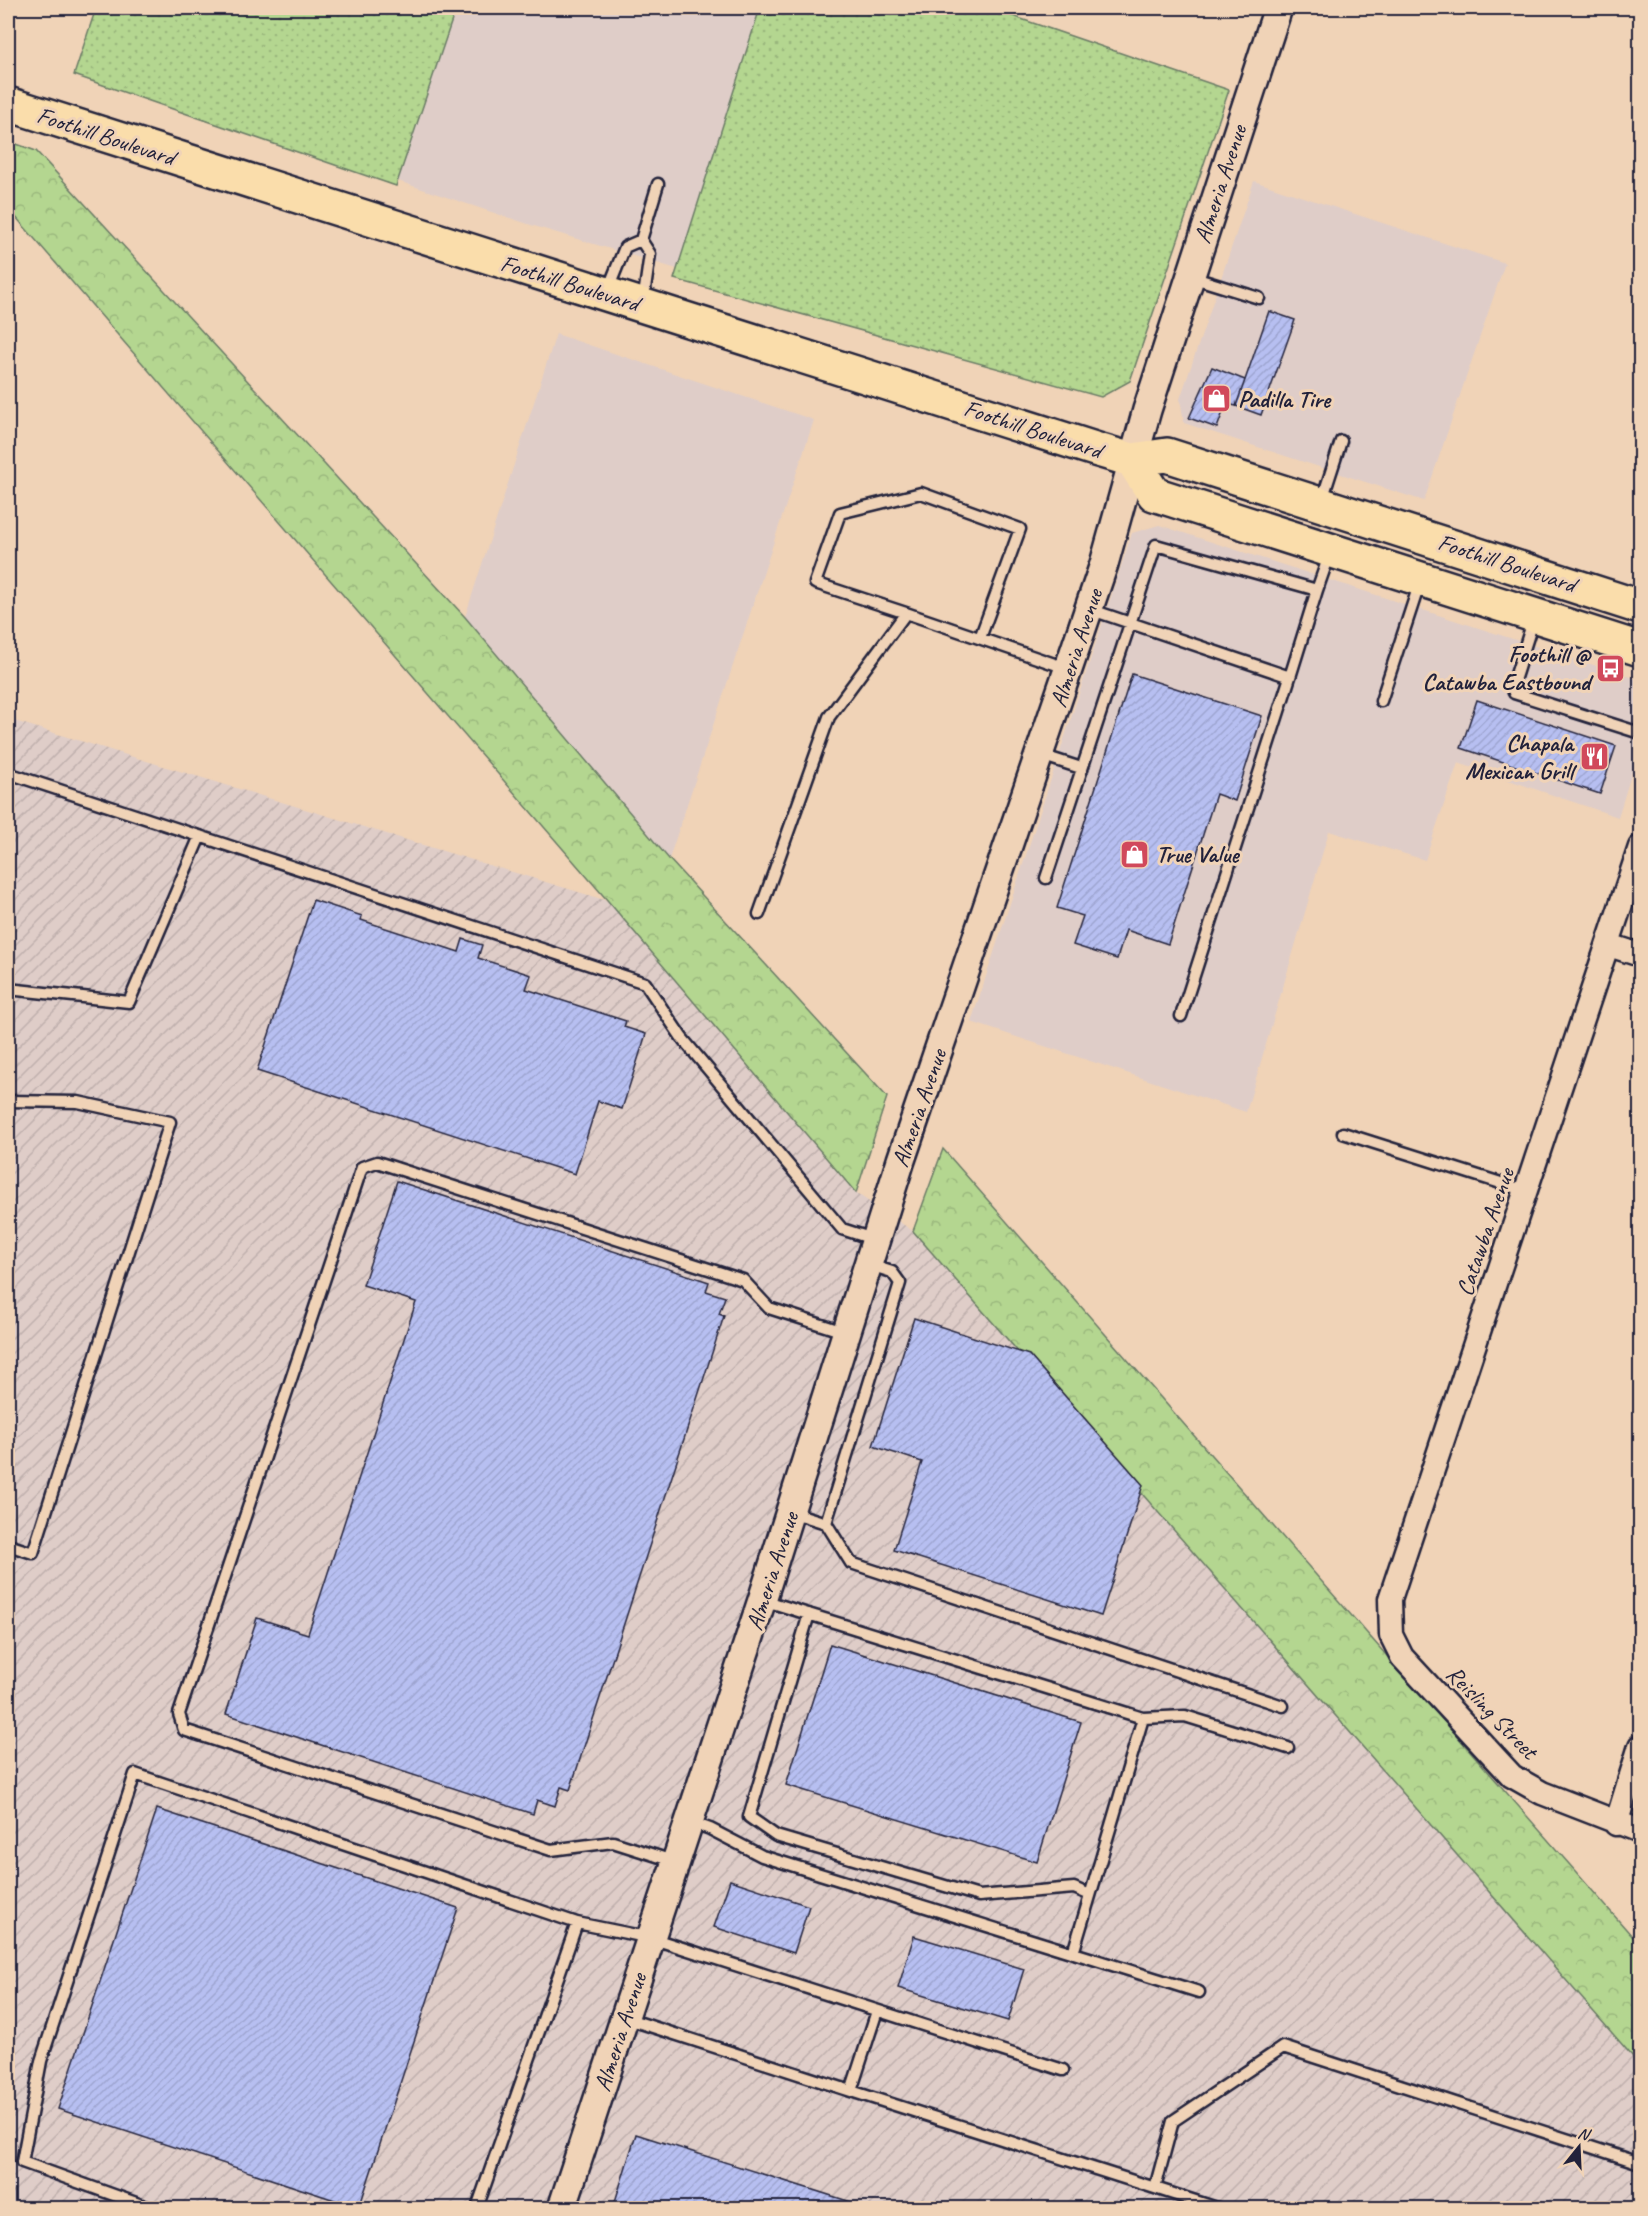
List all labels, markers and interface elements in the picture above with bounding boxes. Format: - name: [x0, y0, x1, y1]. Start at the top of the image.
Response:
- street label: Foothill Boulevard: [33, 100, 182, 173]
- street label: Almeria Avenue: [1187, 119, 1254, 247]
- street label: Foothill Boulevard: [497, 248, 646, 319]
- shop icon: Padilla Tire: [1201, 383, 1233, 415]
- place label: Padilla Tire: [1238, 384, 1332, 414]
- street label: Foothill Boulevard: [960, 393, 1109, 466]
- street label: Foothill Boulevard: [1434, 527, 1583, 600]
- street label: Almeria Avenue: [1043, 583, 1110, 711]
- place label: Foothill @ Catawba Eastbound: [1422, 639, 1594, 697]
- bus stop icon: Foothill @ Catawba Eastbound: [1595, 652, 1627, 684]
- place label: Chapala Mexican Grill: [1465, 728, 1578, 786]
- restaurant icon: Chapala Mexican Grill: [1578, 741, 1610, 773]
- shop icon: True Value: [1119, 838, 1151, 870]
- place label: True Value: [1156, 839, 1240, 869]
- street label: Almeria Avenue: [885, 1043, 954, 1171]
- street label: Catawba Avenue: [1449, 1162, 1522, 1300]
- street label: Almeria Avenue: [739, 1506, 806, 1634]
- street label: Reisling Street: [1440, 1659, 1545, 1767]
- street label: Almeria Avenue: [587, 1967, 654, 2095]
- north arrow: [1549, 2117, 1609, 2177]
- text: N: [1576, 2123, 1594, 2146]

